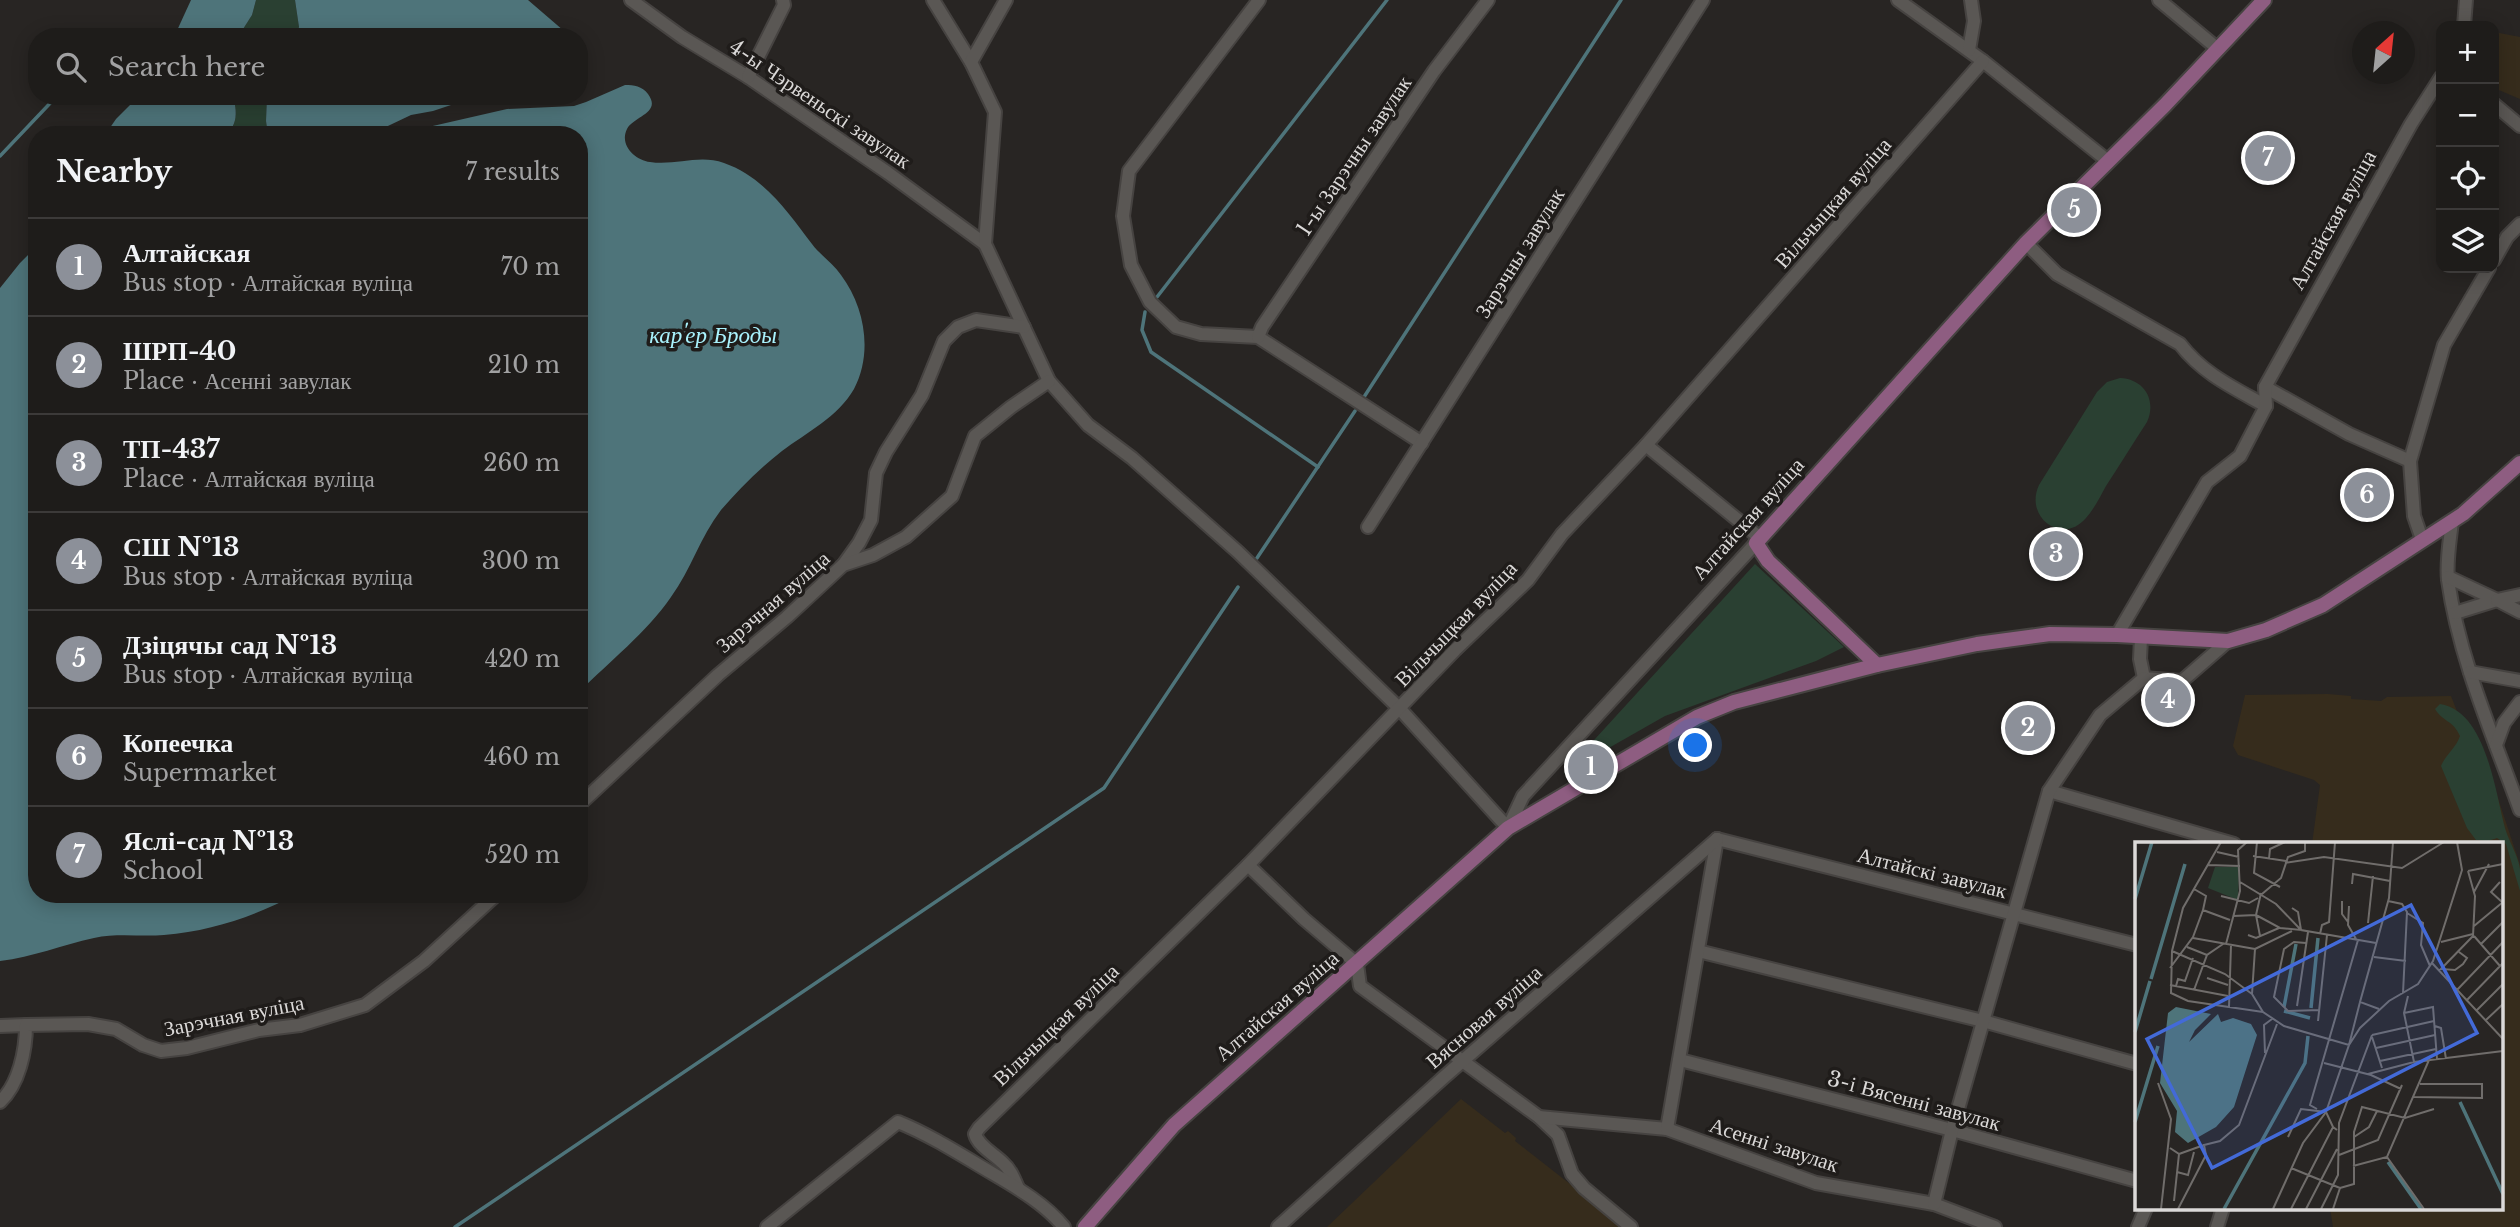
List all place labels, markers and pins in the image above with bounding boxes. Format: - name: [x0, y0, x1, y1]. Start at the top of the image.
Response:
- pin: 7: [2245, 132, 2291, 184]
- pin: 5: [2051, 184, 2097, 236]
- pin: 6: [2344, 469, 2390, 521]
- pin: 3: [2033, 528, 2079, 580]
- pin: 4: [2145, 674, 2191, 726]
- pin: 2: [2005, 702, 2051, 754]
- pin: 1: [1568, 741, 1614, 793]

